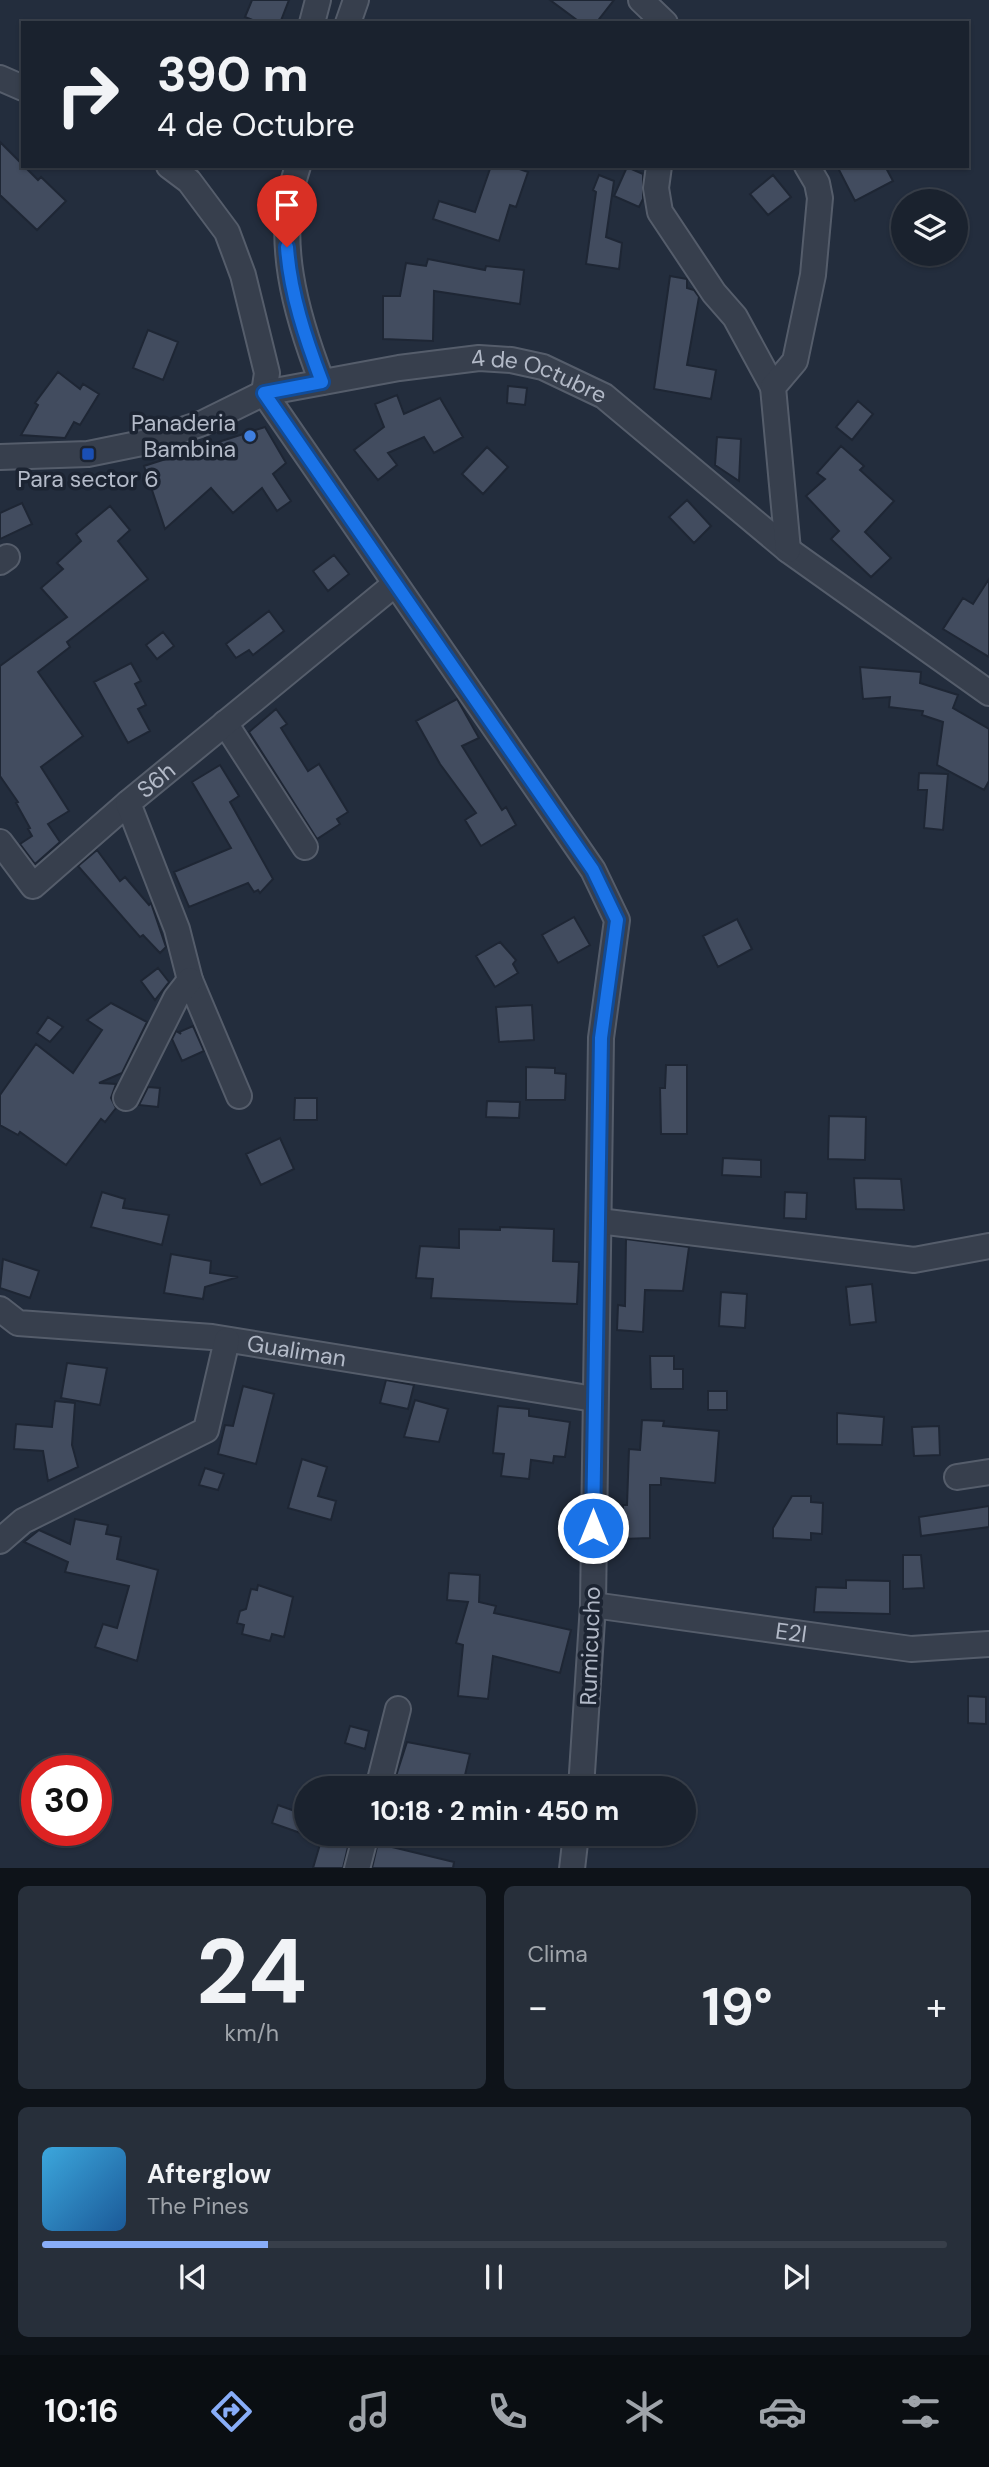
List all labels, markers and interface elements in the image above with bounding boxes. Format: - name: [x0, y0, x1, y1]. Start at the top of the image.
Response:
- text: 390 m: [157, 42, 309, 106]
- icon: right: [42, 49, 133, 140]
- text: 4 de Octubre: [157, 104, 355, 146]
- pin: [257, 175, 317, 247]
- icon: arrive: [268, 186, 306, 224]
- map controls: [891, 189, 968, 266]
- button: layers: [891, 189, 968, 266]
- street label: 4 de Octubre: [469, 342, 612, 410]
- place label: Panaderia Bambina: [131, 408, 236, 464]
- marker: Panaderia Bambina: [242, 428, 258, 444]
- marker: Para sector 6: [80, 446, 96, 462]
- place label: Para sector 6: [17, 464, 159, 494]
- street label: S6h: [131, 755, 181, 805]
- street label: Gualiman: [245, 1328, 348, 1374]
- position arrow: [556, 1491, 630, 1565]
- street label: Rumicucho: [573, 1586, 607, 1706]
- street label: E2l: [774, 1615, 809, 1649]
- speed limit sign: 30: [21, 1755, 112, 1846]
- text: 10:18 · 2 min · 450 m: [371, 1794, 619, 1828]
- text: 24: [196, 1913, 307, 2031]
- text: Clima: [528, 1939, 588, 1969]
- text: 19°: [702, 1973, 773, 2041]
- text: −: [528, 1982, 548, 2032]
- text: +: [926, 1982, 947, 2032]
- text: km/h: [225, 2018, 279, 2048]
- text: Afterglow: [147, 2157, 271, 2191]
- text: The Pines: [147, 2191, 249, 2221]
- icon: previous: [174, 2258, 212, 2296]
- icon: pause: [475, 2258, 513, 2296]
- icon: next: [777, 2258, 815, 2296]
- icon: directions: [207, 2387, 256, 2436]
- icon: music: [345, 2387, 394, 2436]
- icon: phone: [483, 2387, 532, 2436]
- icon: climate: [620, 2387, 669, 2436]
- icon: car: [758, 2387, 807, 2436]
- icon: filters: [896, 2387, 945, 2436]
- text: 10:16: [44, 2390, 119, 2432]

